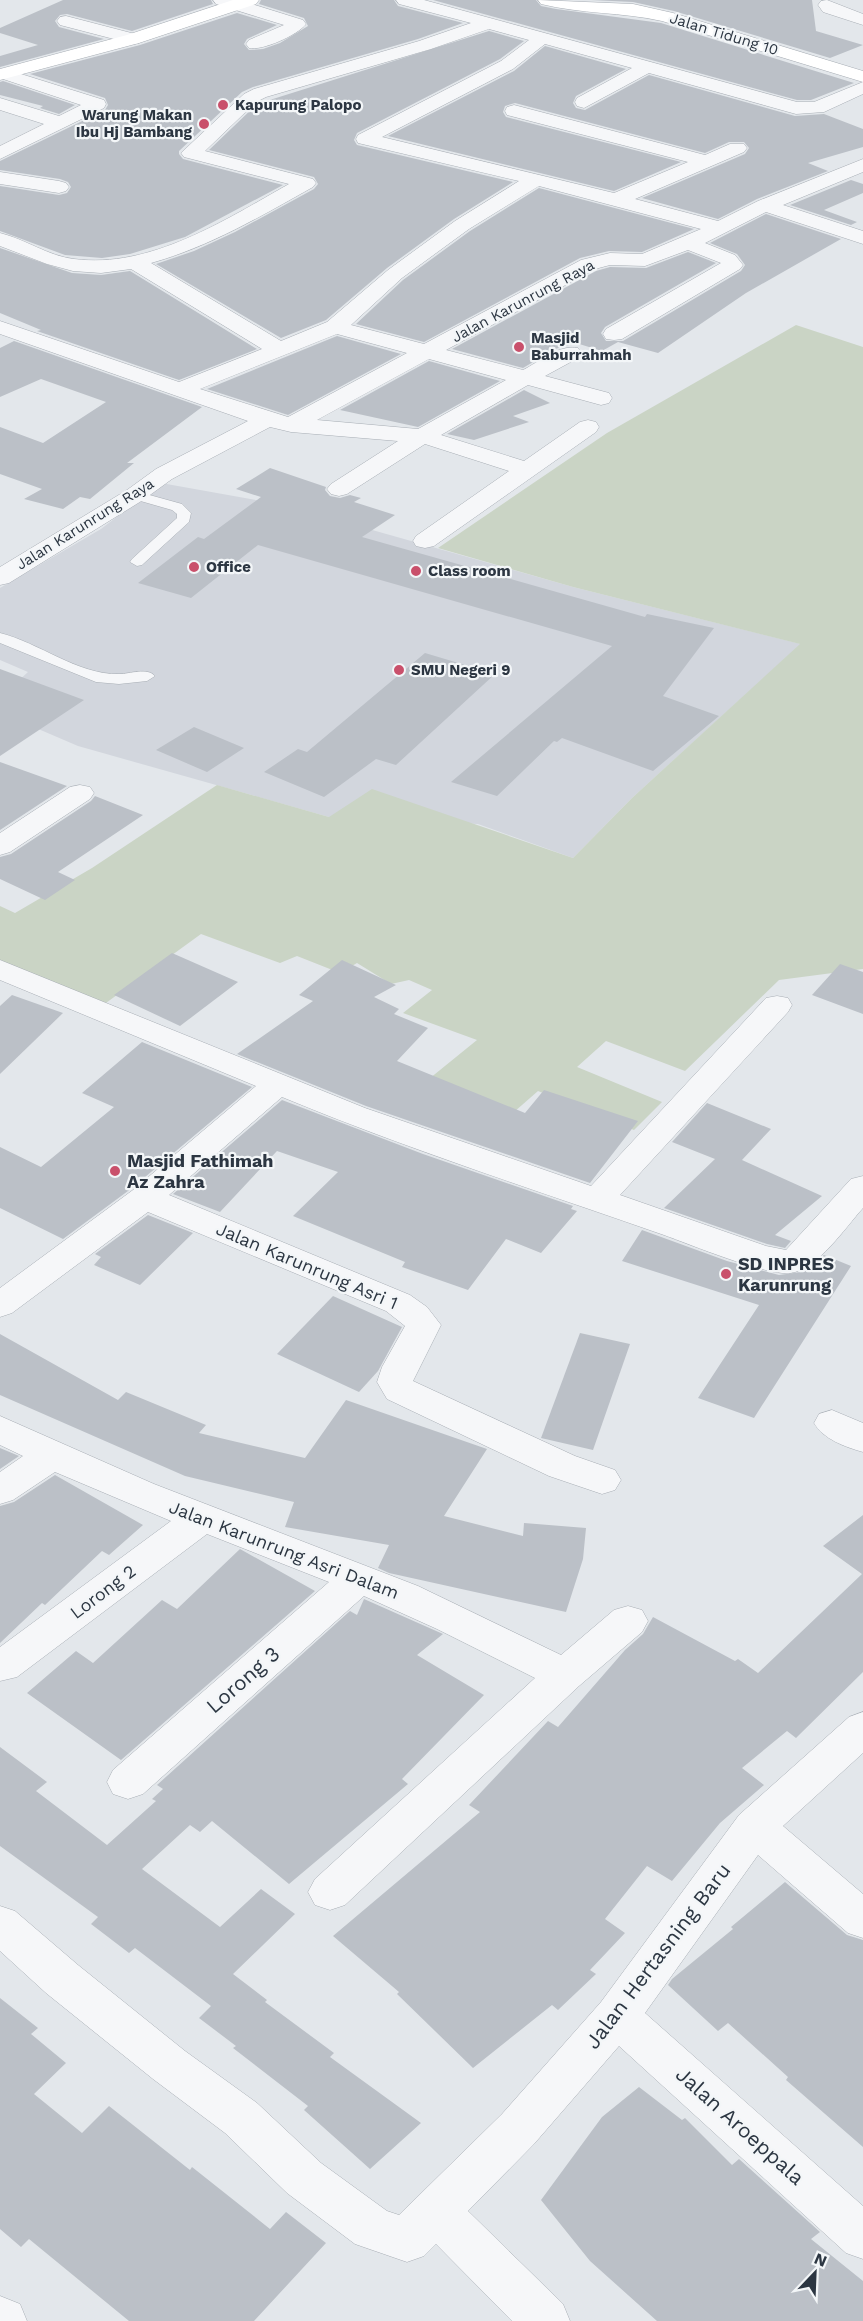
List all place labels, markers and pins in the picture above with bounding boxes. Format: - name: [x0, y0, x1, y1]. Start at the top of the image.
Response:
- place label: Kapurung Palopo: [235, 96, 361, 114]
- marker: Kapurung Palopo: [216, 98, 230, 112]
- place label: Warung Makan Ibu Hj Bambang: [76, 106, 193, 141]
- marker: Warung Makan Ibu Hj Bambang: [197, 117, 211, 131]
- place label: Masjid Baburrahmah: [531, 329, 632, 364]
- marker: Masjid Baburrahmah: [512, 340, 526, 354]
- place label: Office: [206, 558, 251, 576]
- marker: Office: [187, 560, 201, 574]
- place label: Class room: [428, 562, 511, 580]
- marker: Class room: [409, 564, 423, 578]
- place label: SMU Negeri 9: [411, 661, 510, 679]
- marker: SMU Negeri 9: [392, 663, 406, 677]
- place label: Masjid Fathimah Az Zahra: [127, 1150, 274, 1192]
- marker: Masjid Fathimah Az Zahra: [108, 1164, 122, 1178]
- place label: SD INPRES Karunrung: [738, 1253, 835, 1295]
- marker: SD INPRES Karunrung: [719, 1267, 733, 1281]

